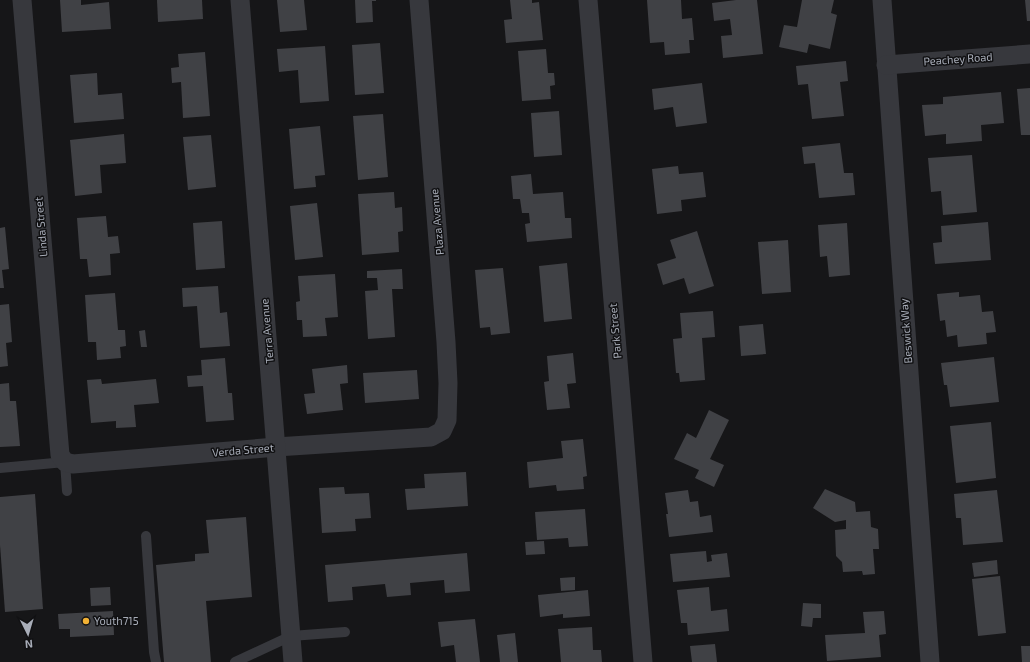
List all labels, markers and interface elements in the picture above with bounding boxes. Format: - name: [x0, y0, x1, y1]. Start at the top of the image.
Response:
- street label: Peachey Road: [923, 50, 993, 67]
- street label: Plaza Avenue: [427, 188, 446, 256]
- street label: Linda Street: [31, 197, 50, 258]
- street label: Terra Avenue: [257, 298, 276, 364]
- street label: Beswick Way: [897, 298, 914, 364]
- street label: Park Street: [606, 303, 623, 359]
- street label: Verda Street: [212, 440, 274, 459]
- north arrow: [8, 614, 48, 654]
- place label: Youth715: [94, 614, 139, 627]
- marker: Youth715: [81, 616, 91, 626]
- text: N: [24, 638, 33, 651]

